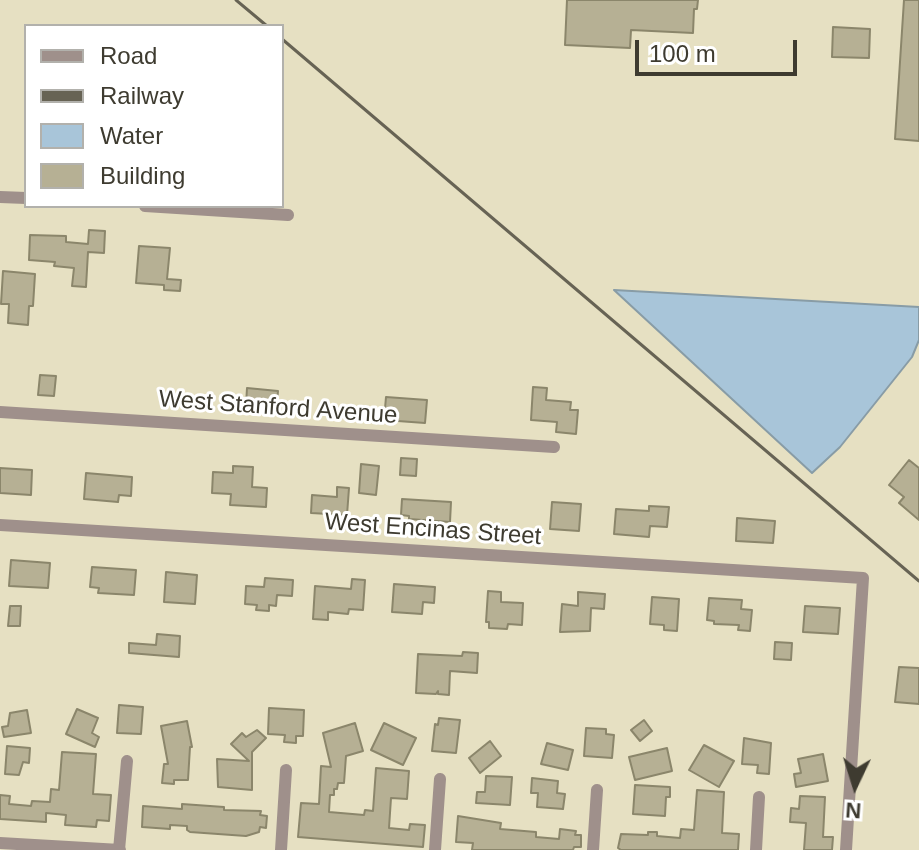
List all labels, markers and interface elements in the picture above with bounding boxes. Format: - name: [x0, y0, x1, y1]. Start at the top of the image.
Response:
- legend: [24, 24, 284, 208]
- scale bar: [639, 24, 801, 74]
- text: 100 m: [649, 40, 716, 67]
- text: Road: [100, 42, 157, 69]
- text: Railway: [100, 82, 184, 109]
- text: Water: [100, 122, 163, 149]
- text: Building: [100, 162, 185, 189]
- street label: West Stanford Avenue: [158, 385, 398, 431]
- street label: West Encinas Street: [324, 508, 542, 552]
- north arrow: [815, 746, 895, 826]
- text: N: [845, 797, 862, 823]

